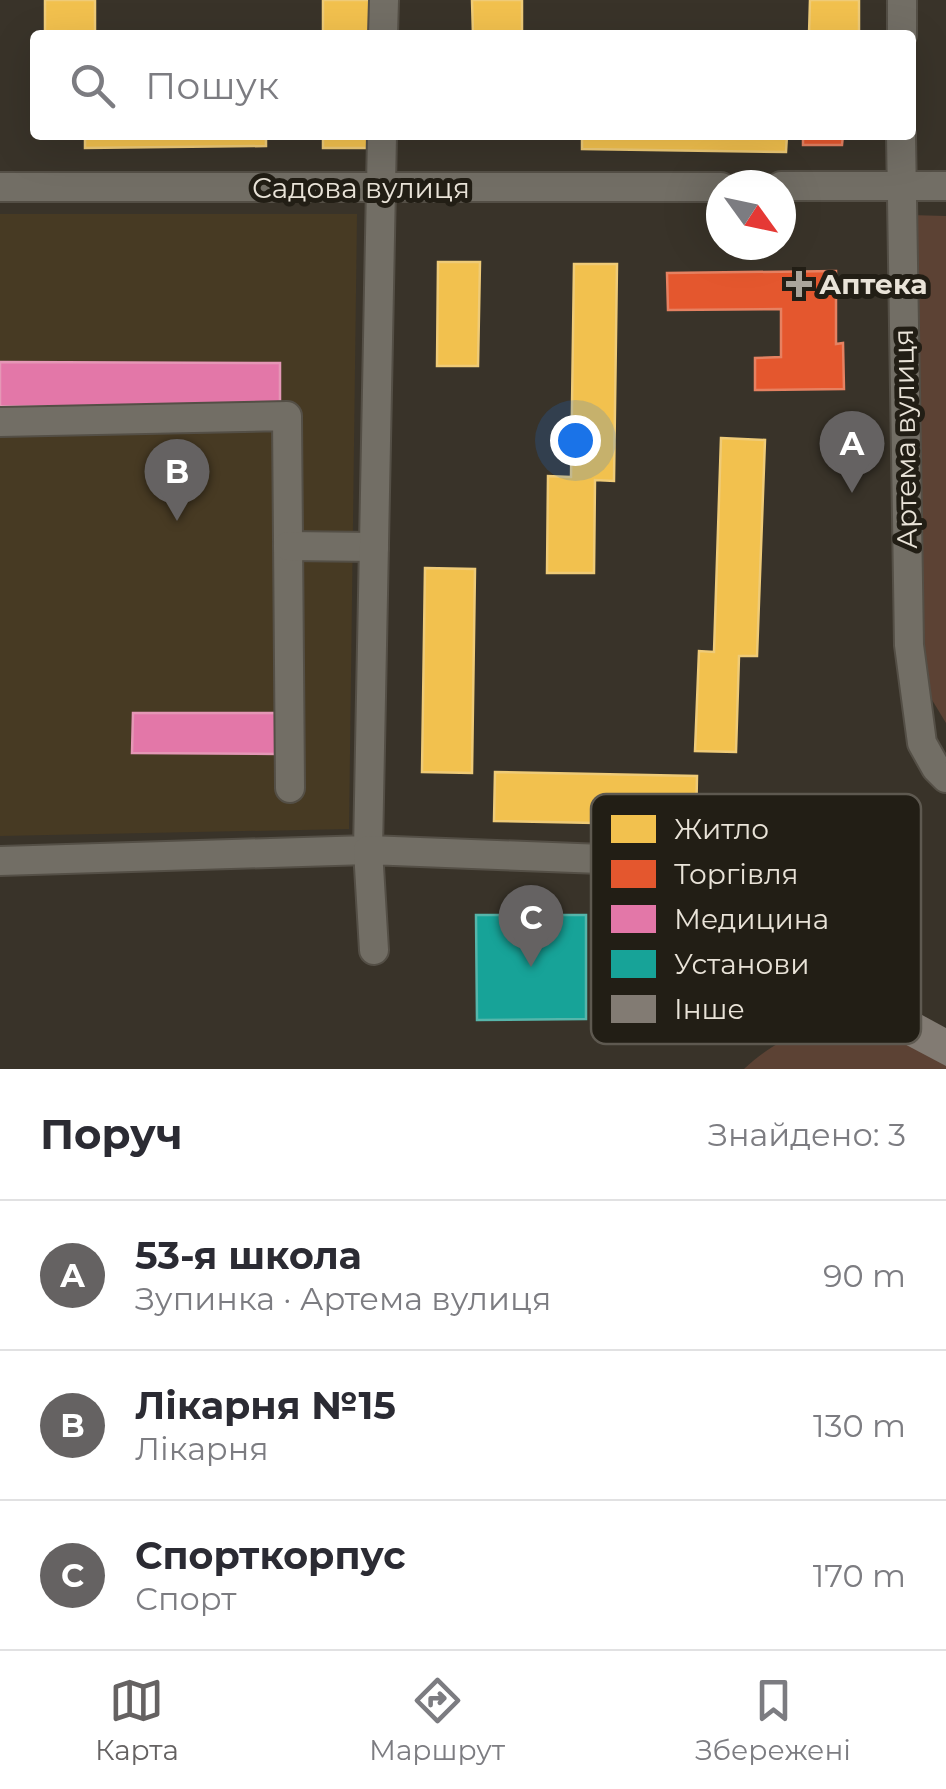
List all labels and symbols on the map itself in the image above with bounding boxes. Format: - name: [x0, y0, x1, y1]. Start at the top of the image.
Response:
- north arrow: [706, 170, 796, 260]
- street label: Садова вулиця: [252, 171, 470, 205]
- place label: Аптека: [819, 267, 928, 301]
- marker: Аптека: [788, 273, 810, 295]
- street label: Артема вулиця: [886, 329, 924, 549]
- pin: A: [820, 410, 884, 493]
- your location: [550, 415, 601, 466]
- pin: B: [144, 438, 210, 521]
- legend: [591, 794, 921, 1044]
- text: Житло: [674, 812, 769, 846]
- text: Торгівля: [674, 857, 799, 891]
- pin: C: [498, 884, 564, 967]
- text: Медицина: [674, 902, 829, 936]
- text: Установи: [674, 947, 810, 981]
- text: Інше: [674, 992, 745, 1026]

